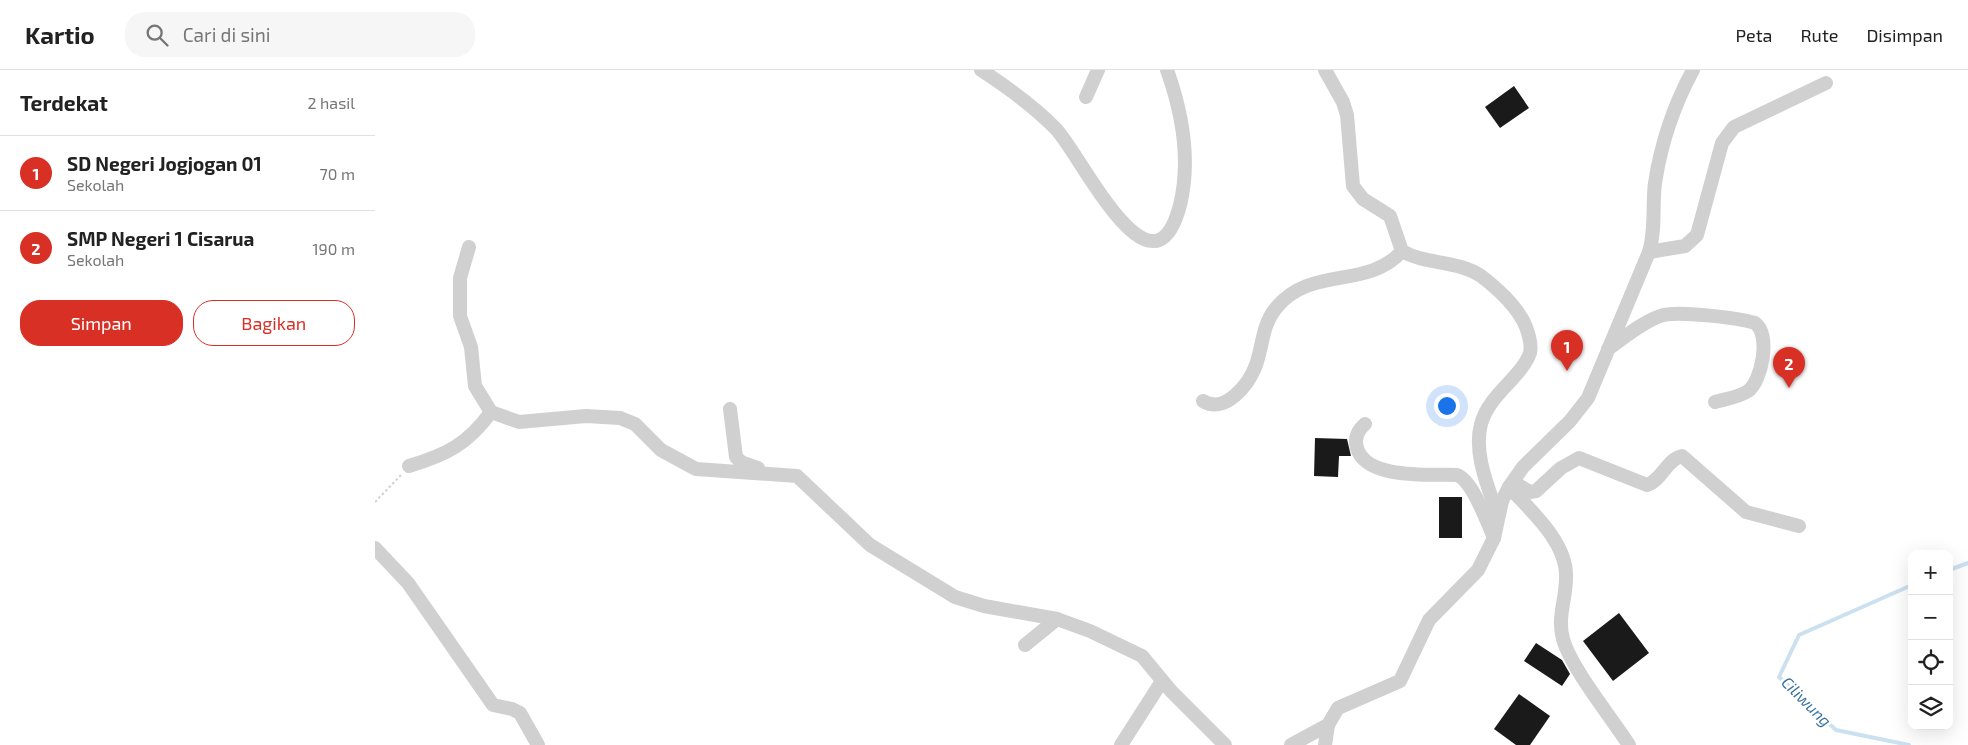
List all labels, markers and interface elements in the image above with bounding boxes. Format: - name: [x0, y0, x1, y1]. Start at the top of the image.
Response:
- search box: [125, 12, 475, 57]
- text: Kartio: [25, 20, 95, 49]
- icon: search: [143, 21, 171, 49]
- text: Cari di sini: [183, 23, 271, 46]
- text: Peta: [1736, 24, 1773, 46]
- text: Rute: [1801, 24, 1838, 46]
- text: Disimpan: [1866, 24, 1943, 46]
- text: Terdekat: [20, 90, 108, 115]
- text: 2 hasil: [308, 93, 355, 112]
- text: SD Negeri Jogjogan 01: [67, 152, 262, 175]
- text: 1: [33, 164, 39, 183]
- text: 70 m: [320, 164, 355, 183]
- text: Sekolah: [67, 175, 124, 194]
- text: SMP Negeri 1 Cisarua: [67, 227, 254, 250]
- text: 2: [31, 239, 41, 258]
- text: 190 m: [312, 239, 355, 258]
- text: Sekolah: [67, 250, 124, 269]
- button: Simpan: [20, 300, 183, 346]
- button: Bagikan: [193, 300, 355, 346]
- pin: 1: [1551, 330, 1583, 371]
- pin: 2: [1773, 347, 1805, 388]
- your location: [1434, 393, 1460, 419]
- map controls: [1908, 550, 1953, 730]
- button: +: [1908, 550, 1953, 595]
- button: −: [1908, 595, 1953, 640]
- button: locate: [1908, 640, 1953, 685]
- water label: Ciliwung: [1778, 672, 1836, 730]
- button: layers: [1908, 685, 1953, 730]

